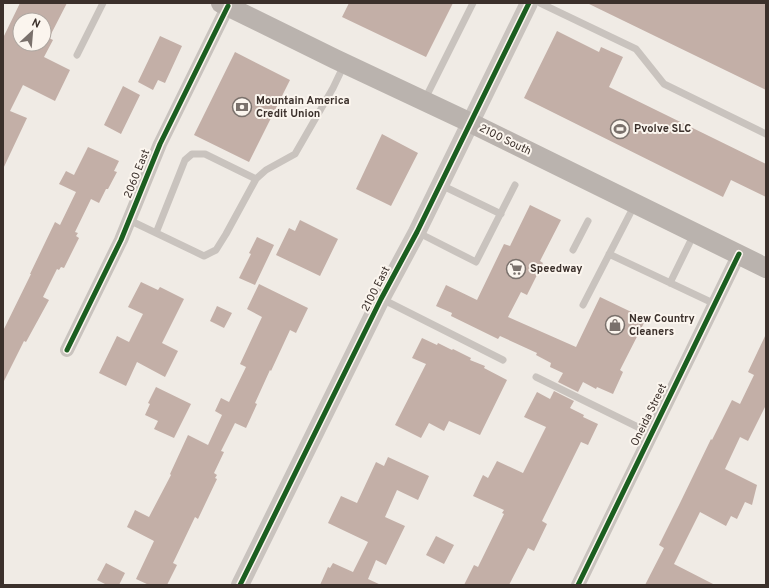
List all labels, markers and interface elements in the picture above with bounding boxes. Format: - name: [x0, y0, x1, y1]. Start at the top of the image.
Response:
- north arrow: [12, 12, 52, 52]
- text: N: [29, 16, 43, 32]
- place label: Mountain America Credit Union: [256, 94, 350, 121]
- bank icon: Mountain America Credit Union: [231, 96, 253, 118]
- sports icon: Pvolve SLC: [609, 118, 631, 140]
- street label: 2100 South: [477, 121, 533, 159]
- place label: Pvolve SLC: [634, 122, 691, 136]
- street label: 2060 East: [121, 147, 153, 201]
- supermarket icon: Speedway: [505, 258, 527, 280]
- place label: Speedway: [530, 262, 583, 276]
- street label: 2100 East: [359, 264, 393, 314]
- place label: New Country Cleaners: [629, 312, 695, 339]
- shop icon: New Country Cleaners: [604, 314, 626, 336]
- street label: Oneida Street: [628, 381, 670, 449]

